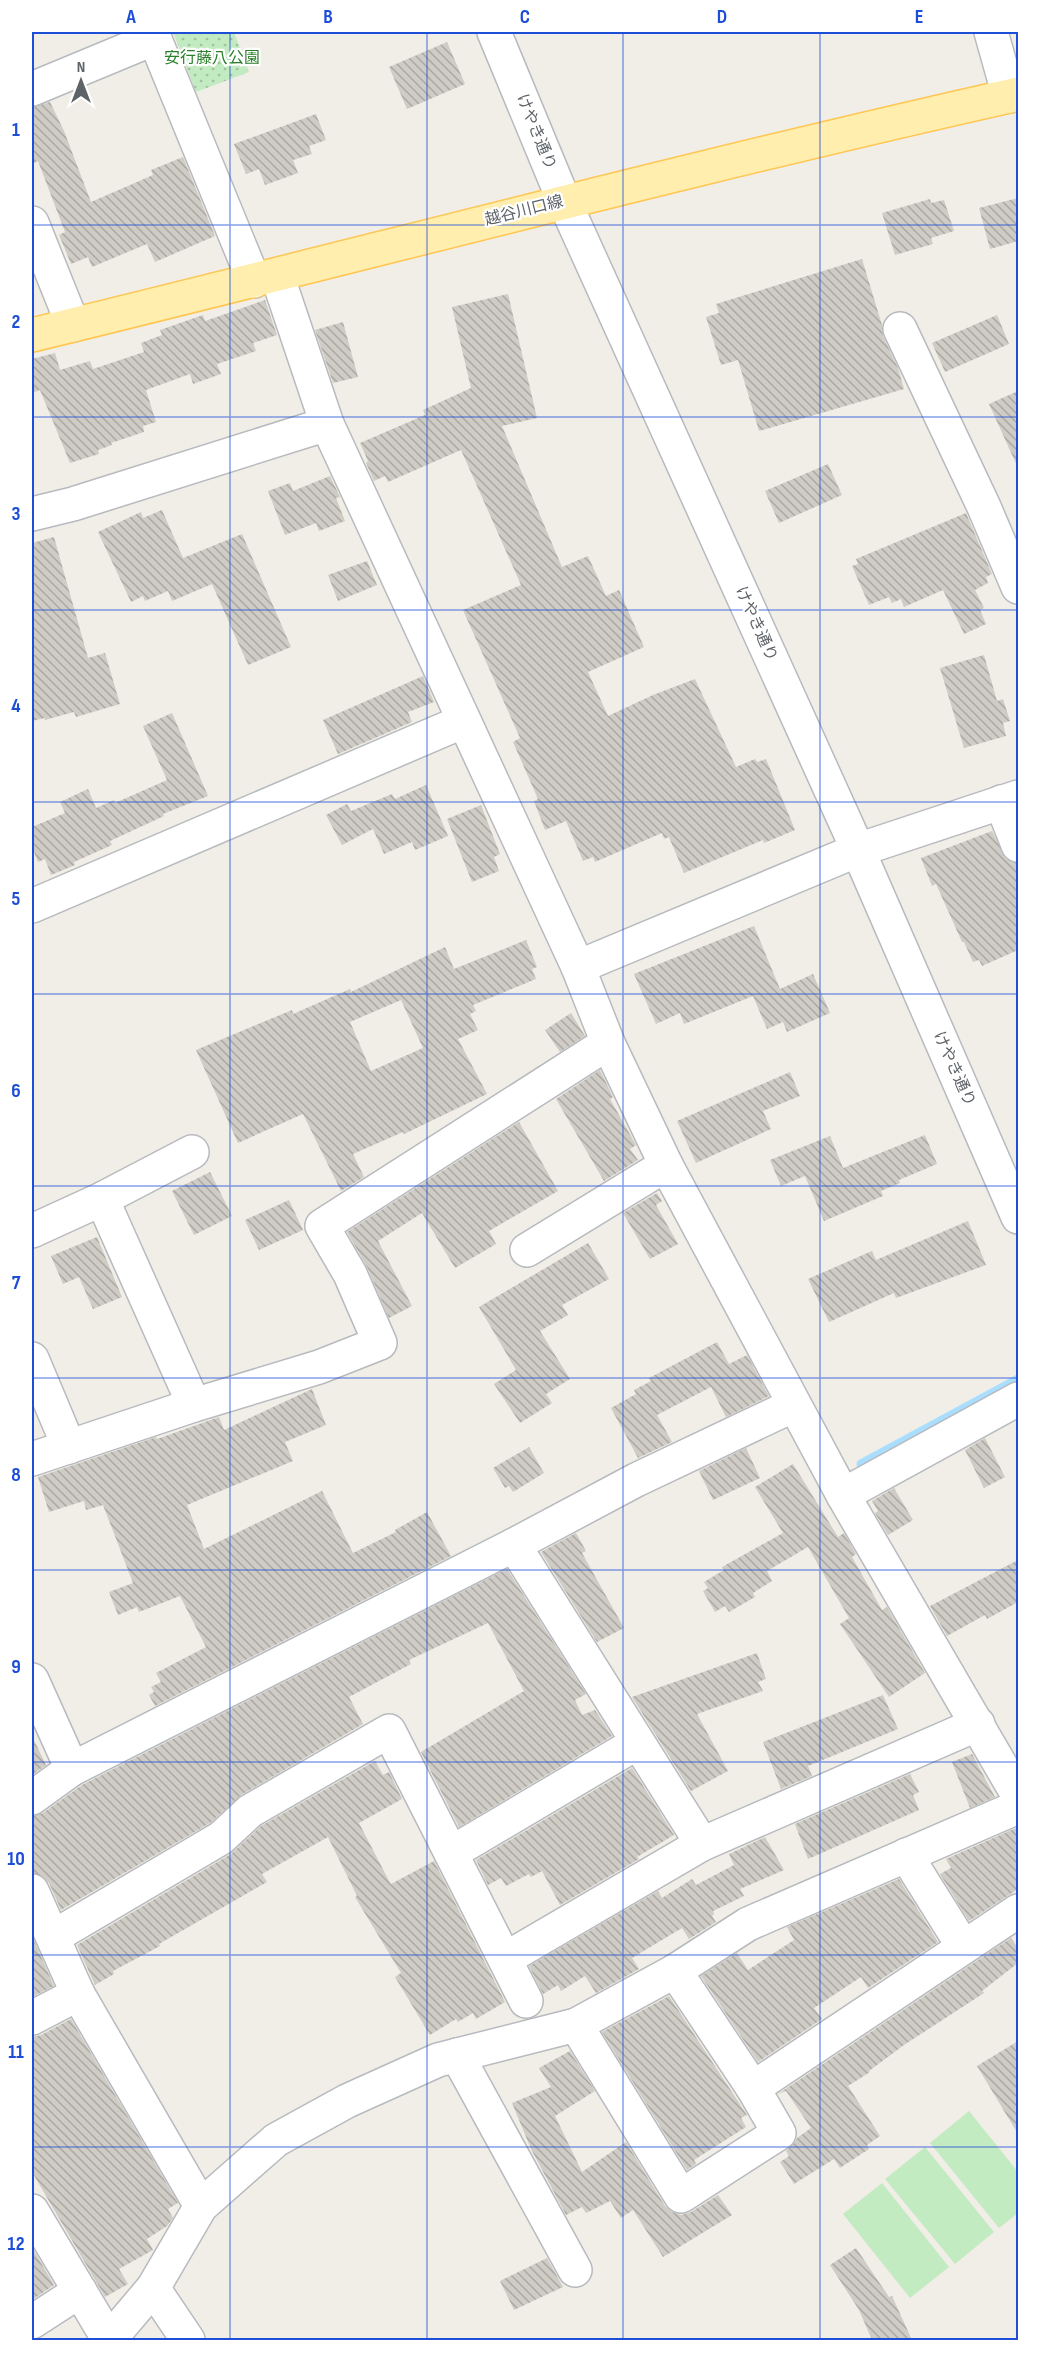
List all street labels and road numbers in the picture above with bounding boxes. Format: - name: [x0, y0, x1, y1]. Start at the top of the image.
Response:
- street label: けやき通り: [512, 91, 560, 173]
- street label: 越谷川口線: [483, 192, 565, 230]
- street label: けやき通り: [731, 584, 781, 664]
- street label: けやき通り: [929, 1029, 979, 1109]

